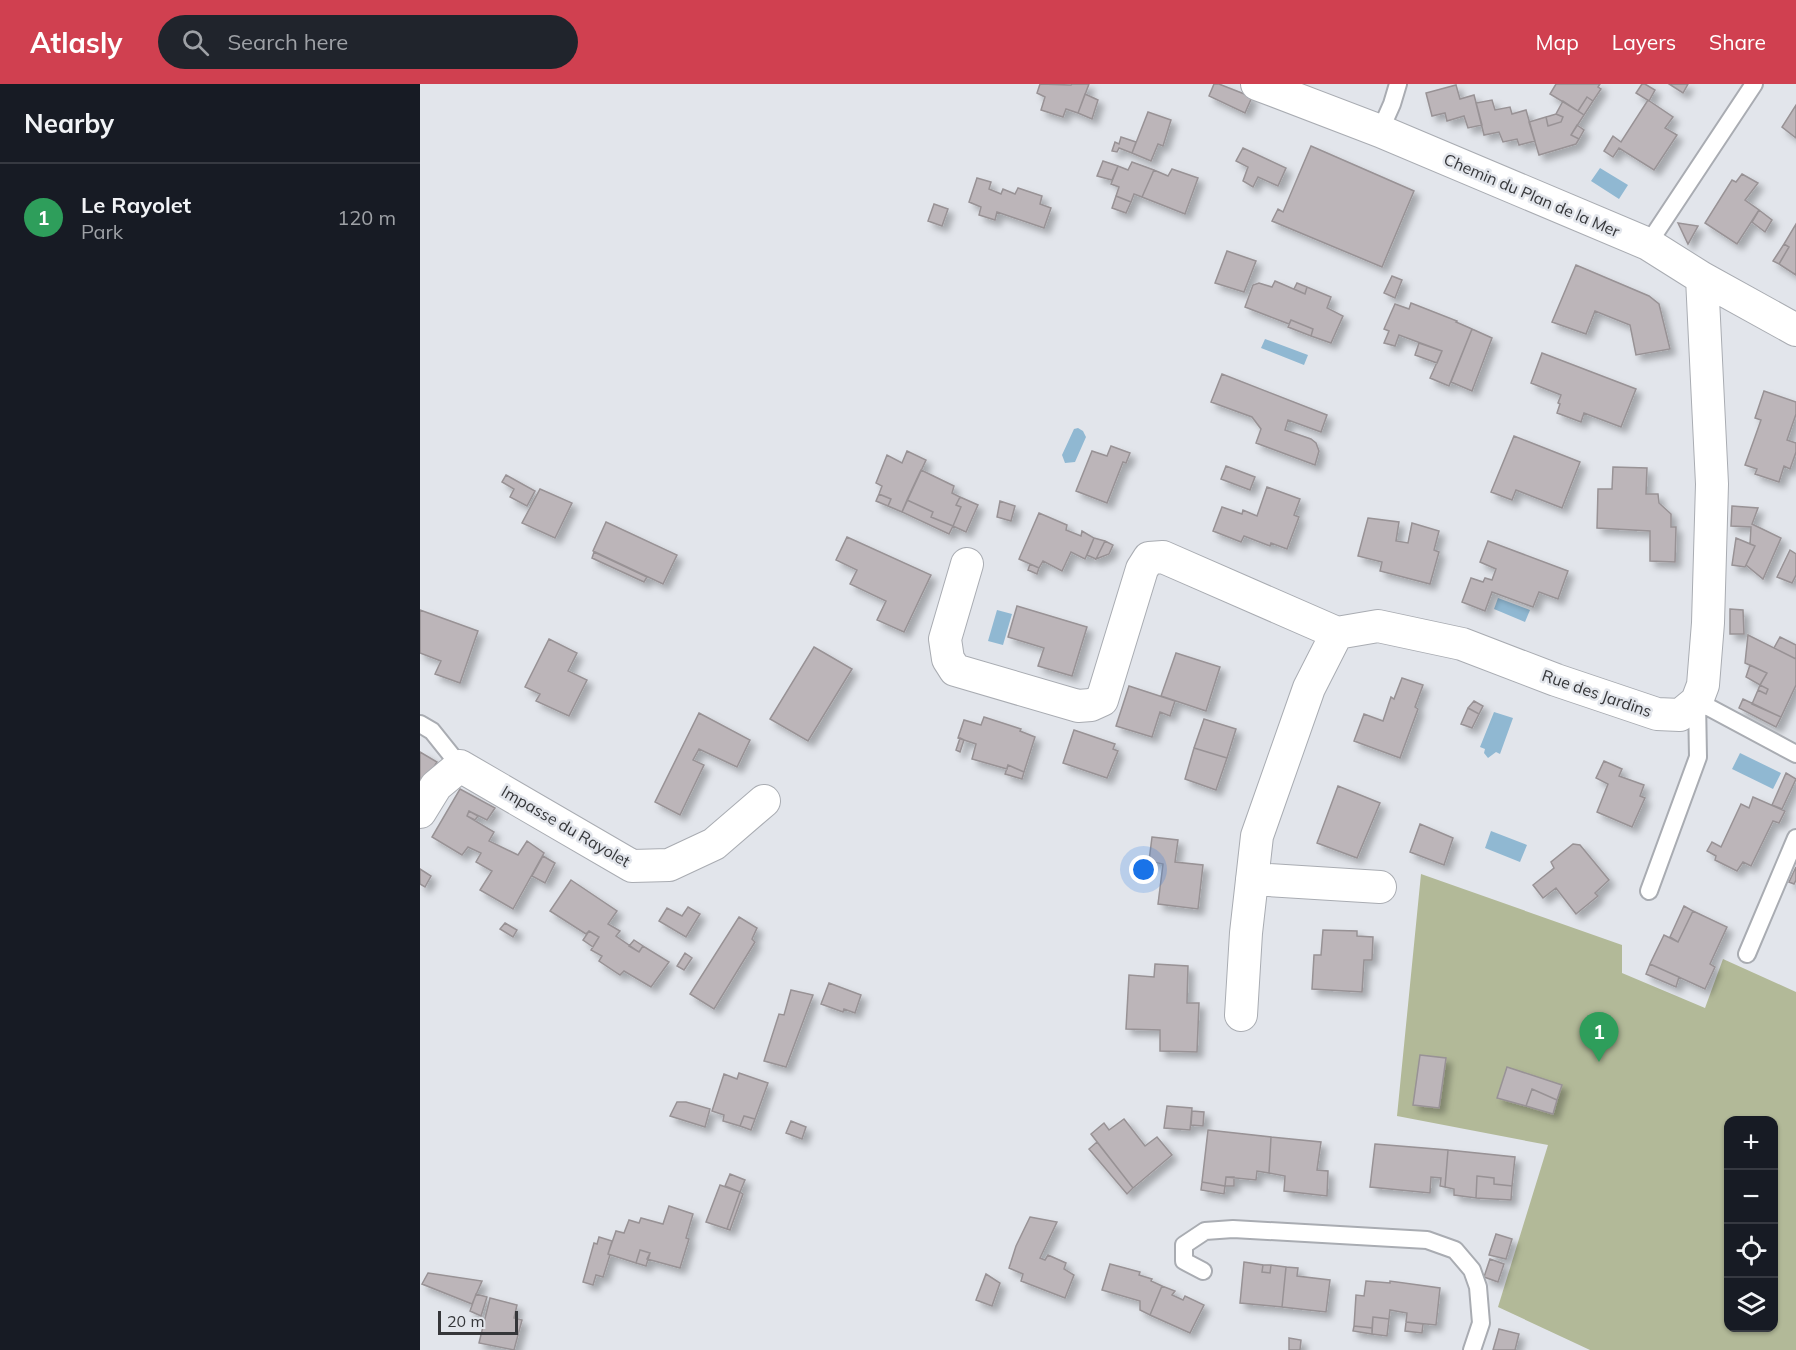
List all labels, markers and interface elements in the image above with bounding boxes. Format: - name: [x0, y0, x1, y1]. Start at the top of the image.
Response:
- search box: [158, 15, 578, 69]
- text: Atlasly: [30, 25, 122, 60]
- icon: search: [179, 26, 212, 59]
- text: Search here: [227, 28, 348, 56]
- text: Map: [1536, 29, 1579, 55]
- text: Layers: [1612, 29, 1676, 55]
- text: Share: [1709, 29, 1766, 55]
- text: Nearby: [24, 107, 114, 140]
- street label: Chemin du Plan de la Mer: [1441, 149, 1623, 241]
- text: Le Rayolet: [81, 191, 191, 219]
- text: 1: [38, 205, 50, 230]
- text: 120 m: [337, 205, 396, 230]
- text: Park: [81, 219, 123, 244]
- street label: Rue des Jardins: [1539, 665, 1655, 721]
- street label: Impasse du Rayolet: [498, 781, 634, 871]
- your location: [1129, 855, 1158, 884]
- pin: 1: [1580, 1012, 1618, 1062]
- map controls: [1724, 1116, 1778, 1332]
- button: +: [1724, 1116, 1778, 1170]
- button: −: [1724, 1170, 1778, 1224]
- button: locate: [1724, 1224, 1778, 1278]
- button: layers: [1724, 1278, 1778, 1332]
- scale bar: [438, 1308, 518, 1336]
- text: 20 m: [447, 1311, 484, 1331]

